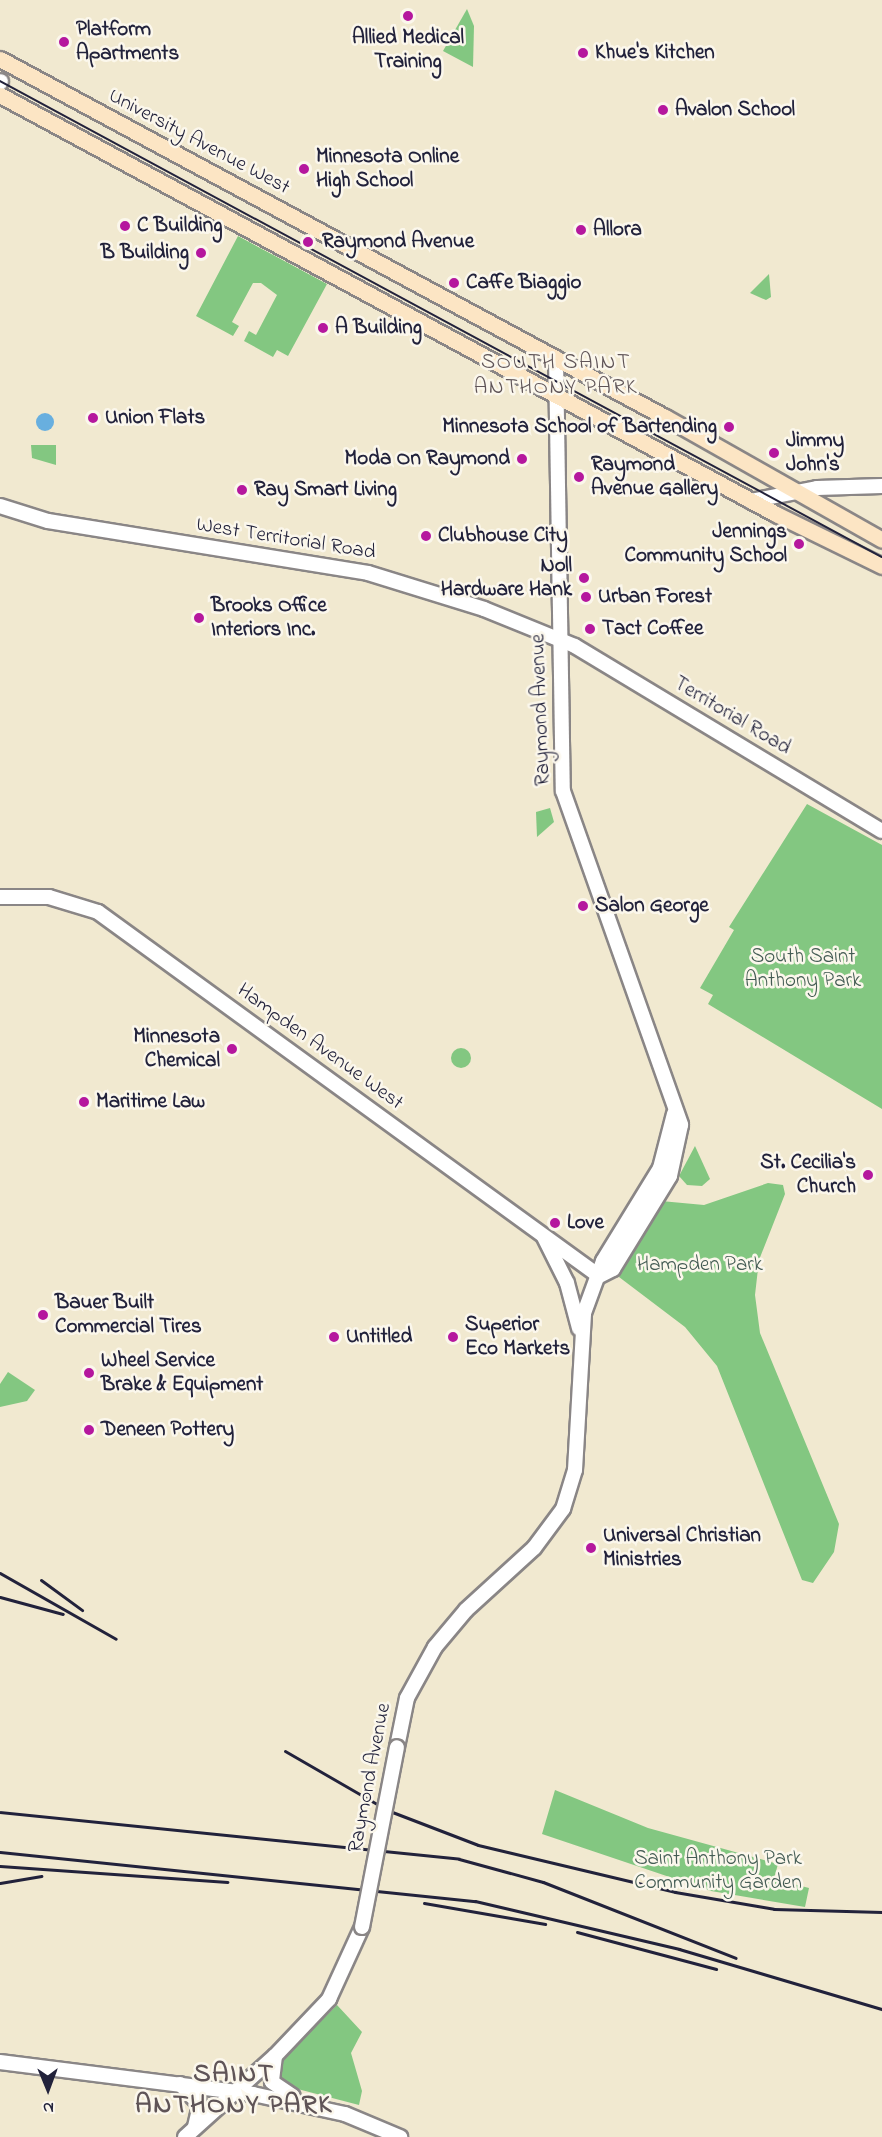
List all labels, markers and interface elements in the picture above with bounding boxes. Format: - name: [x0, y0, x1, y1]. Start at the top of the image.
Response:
- marker: Allied Medical Training: [401, 9, 415, 23]
- place label: Platform Apartments: [76, 17, 179, 67]
- place label: Allied Medical Training: [352, 25, 464, 75]
- marker: Platform Apartments: [57, 35, 71, 49]
- place label: Khue's Kitchen: [595, 40, 715, 66]
- marker: Khue's Kitchen: [576, 46, 590, 60]
- street label: University Avenue West: [104, 83, 294, 201]
- place label: Avalon School: [675, 97, 795, 123]
- marker: Avalon School: [656, 103, 670, 117]
- place label: Minnesota Online High School: [316, 144, 459, 194]
- marker: Minnesota Online High School: [297, 162, 311, 176]
- place label: C Building: [137, 213, 223, 239]
- place label: Allora: [593, 217, 642, 243]
- marker: C Building: [118, 219, 132, 233]
- marker: Allora: [574, 223, 588, 237]
- place label: Raymond Avenue: [322, 229, 474, 255]
- marker: Raymond Avenue: [299, 233, 317, 251]
- place label: B Building: [101, 240, 189, 266]
- marker: B Building: [194, 246, 208, 260]
- place label: Caffe Biaggio: [466, 270, 581, 296]
- marker: Caffe Biaggio: [447, 276, 461, 290]
- place label: A Building: [335, 315, 422, 341]
- marker: A Building: [316, 321, 330, 335]
- district label: SOUTH SAINT ANTHONY PARK: [474, 350, 638, 402]
- place label: Union Flats: [105, 405, 205, 431]
- marker: Union Flats: [86, 411, 100, 425]
- place label: Minnesota School of Bartending: [442, 414, 717, 440]
- marker: Minnesota School of Bartending: [722, 420, 736, 434]
- place label: Jimmy John's: [786, 428, 844, 478]
- place label: Moda On Raymond: [345, 446, 510, 472]
- marker: Jimmy John's: [767, 446, 781, 460]
- marker: Moda On Raymond: [515, 452, 529, 466]
- place label: Raymond Avenue Gallery: [591, 452, 718, 502]
- marker: Raymond Avenue Gallery: [572, 470, 586, 484]
- place label: Ray Smart Living: [254, 477, 397, 503]
- marker: Ray Smart Living: [235, 483, 249, 497]
- street label: West Territorial Road: [195, 512, 377, 566]
- place label: Jennings Community School: [624, 519, 787, 569]
- place label: Clubhouse City: [438, 523, 568, 549]
- marker: Clubhouse City: [419, 529, 433, 543]
- marker: Jennings Community School: [792, 537, 806, 551]
- place label: Noll Hardware Hank: [441, 553, 572, 603]
- marker: Noll Hardware Hank: [577, 571, 591, 585]
- place label: Urban Forest: [598, 584, 712, 610]
- marker: Urban Forest: [579, 590, 593, 604]
- place label: Brooks Office Interiors Inc.: [211, 593, 327, 643]
- marker: Brooks Office Interiors Inc.: [192, 611, 206, 625]
- place label: Tact Coffee: [602, 616, 703, 642]
- marker: Tact Coffee: [583, 622, 597, 636]
- street label: Raymond Avenue: [526, 634, 556, 786]
- street label: Territorial Road: [669, 671, 795, 761]
- place label: Salon George: [595, 893, 709, 919]
- marker: Salon George: [576, 899, 590, 913]
- park label: South Saint Anthony Park: [745, 944, 861, 994]
- street label: Hampden Avenue West: [232, 978, 408, 1116]
- place label: Minnesota Chemical: [133, 1024, 220, 1074]
- marker: Minnesota Chemical: [225, 1042, 239, 1056]
- place label: Maritime Law: [96, 1089, 205, 1115]
- marker: Maritime Law: [77, 1095, 91, 1109]
- place label: St. Cecilia's Church: [760, 1150, 856, 1200]
- marker: St. Cecilia's Church: [861, 1168, 875, 1182]
- place label: Love: [567, 1210, 604, 1236]
- marker: Love: [548, 1216, 562, 1230]
- park label: Hampden Park: [637, 1252, 763, 1278]
- place label: Bauer Built Commercial Tires: [55, 1290, 202, 1340]
- marker: Bauer Built Commercial Tires: [36, 1308, 50, 1322]
- place label: Superior Eco Markets: [465, 1312, 570, 1362]
- place label: Untitled: [346, 1324, 412, 1350]
- marker: Untitled: [327, 1330, 341, 1344]
- marker: Superior Eco Markets: [446, 1330, 460, 1344]
- place label: Wheel Service Brake & Equipment: [101, 1348, 263, 1398]
- marker: Wheel Service Brake & Equipment: [82, 1366, 96, 1380]
- place label: Deneen Pottery: [101, 1417, 234, 1443]
- marker: Deneen Pottery: [82, 1423, 96, 1437]
- place label: Universal Christian Ministries: [603, 1523, 761, 1573]
- marker: Universal Christian Ministries: [584, 1541, 598, 1555]
- street label: Raymond Avenue: [343, 1701, 397, 1855]
- park label: Saint Anthony Park Community Garden: [634, 1846, 802, 1896]
- district label: SAINT ANTHONY PARK: [135, 2058, 333, 2121]
- north arrow: [18, 2059, 78, 2119]
- text: N: [43, 2095, 54, 2119]

